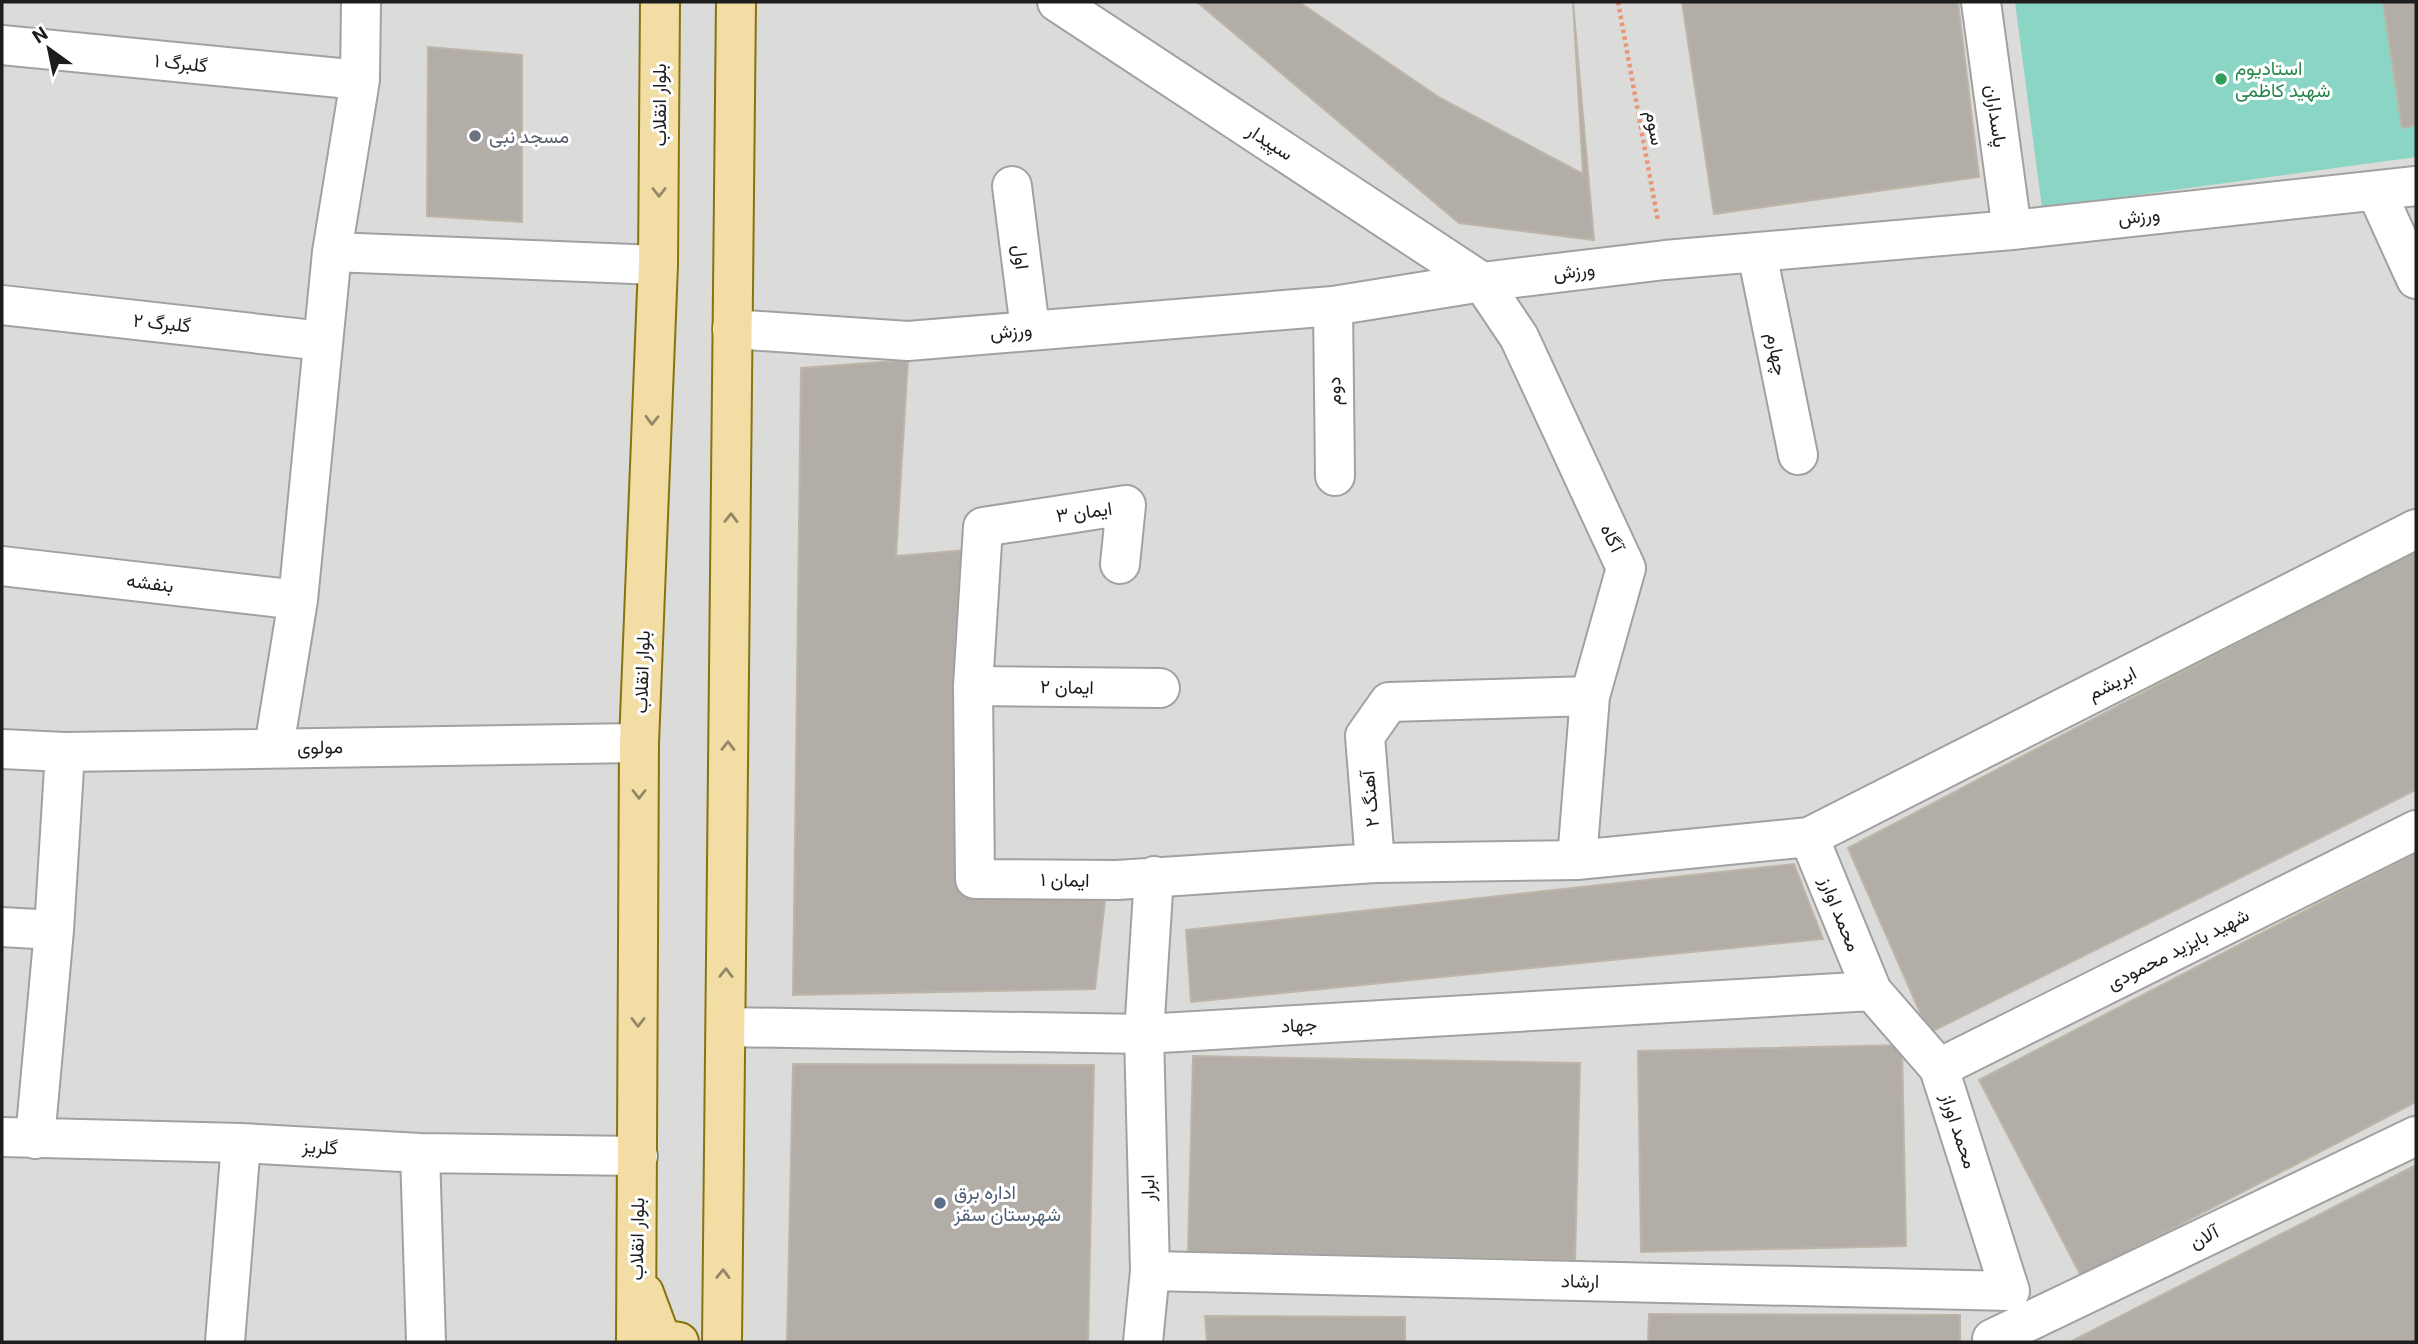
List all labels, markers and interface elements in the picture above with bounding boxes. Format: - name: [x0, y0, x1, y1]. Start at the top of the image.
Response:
- north arrow: [14, 14, 84, 84]
- text: N: [28, 22, 52, 48]
- street label: گلبرگ ۱: [153, 49, 209, 77]
- place label: استادیوم شهید کاظمی: [2235, 57, 2330, 102]
- street label: بلوار انقلاب: [648, 63, 671, 147]
- marker: استادیوم شهید کاظمی: [2213, 71, 2229, 87]
- street label: پاسداران: [1978, 83, 2012, 149]
- street label: سوم: [1640, 109, 1669, 147]
- street label: سپیدار: [1241, 118, 1297, 167]
- place label: مسجد نبی: [489, 125, 569, 148]
- marker: مسجد نبی: [467, 128, 483, 144]
- one-way arrow: [651, 188, 667, 198]
- street label: ورزش: [2117, 202, 2161, 230]
- street label: اول: [1008, 243, 1034, 271]
- street label: ورزش: [1552, 257, 1596, 285]
- street label: گلبرگ ۲: [132, 309, 192, 337]
- street label: ورزش: [989, 318, 1033, 344]
- street label: چهارم: [1760, 330, 1792, 378]
- street label: دوم: [1322, 376, 1347, 406]
- one-way arrow: [644, 415, 659, 426]
- street label: ایمان ۳: [1055, 497, 1113, 527]
- one-way arrow: [723, 512, 738, 523]
- street label: آگاه: [1595, 520, 1629, 557]
- street label: بنفشه: [125, 569, 175, 597]
- street label: بلوار انقلاب: [629, 630, 655, 714]
- street label: ابریشم: [2084, 661, 2141, 706]
- street label: ایمان ۲: [1040, 675, 1094, 699]
- street label: مولوی: [297, 735, 343, 759]
- one-way arrow: [720, 740, 736, 750]
- street label: آهنگ ۲: [1356, 768, 1384, 828]
- one-way arrow: [631, 789, 647, 800]
- street label: ایمان ۱: [1040, 868, 1090, 892]
- street label: محمد اوارز: [1814, 872, 1865, 955]
- street label: شهید بایزید محمودی: [2103, 903, 2253, 995]
- one-way arrow: [718, 967, 734, 978]
- street label: جهاد: [1280, 1013, 1318, 1037]
- one-way arrow: [630, 1017, 646, 1027]
- street label: محمد اوراز: [1936, 1090, 1982, 1172]
- street label: گلریز: [301, 1135, 338, 1159]
- street label: ابرار: [1136, 1174, 1160, 1203]
- place label: اداره برق شهرستان سقز: [953, 1181, 1061, 1226]
- marker: اداره برق شهرستان سقز: [932, 1195, 948, 1211]
- street label: بلوار انقلاب: [625, 1197, 649, 1281]
- street label: آلان: [2186, 1220, 2224, 1254]
- one-way arrow: [715, 1268, 731, 1279]
- street label: ارشاد: [1561, 1269, 1599, 1293]

